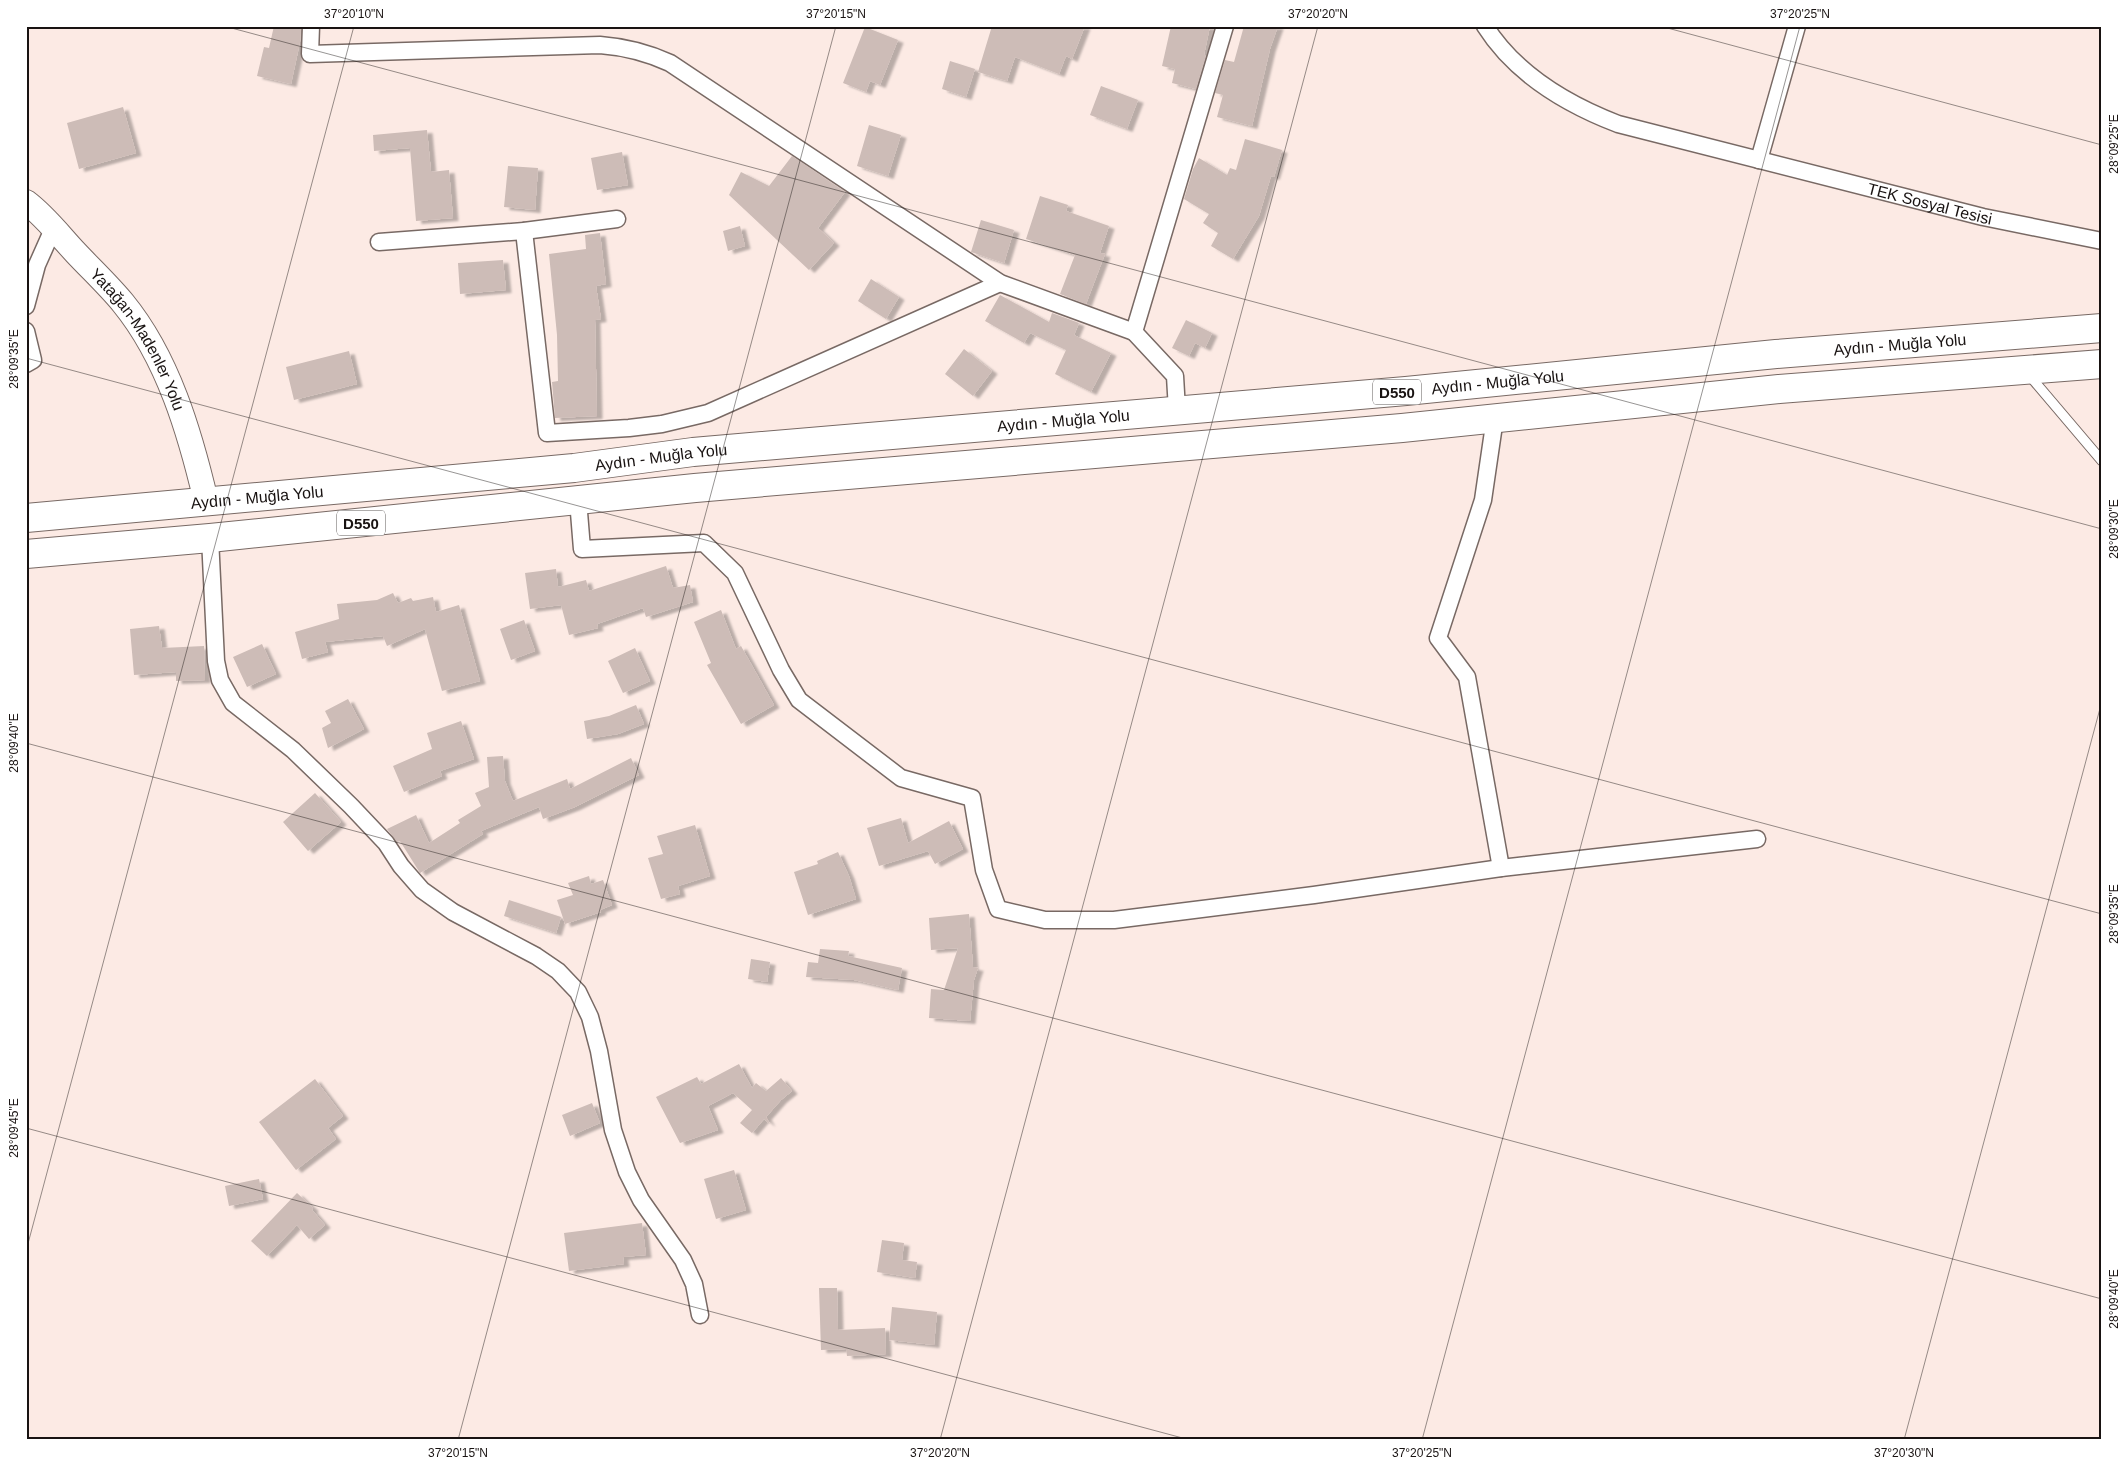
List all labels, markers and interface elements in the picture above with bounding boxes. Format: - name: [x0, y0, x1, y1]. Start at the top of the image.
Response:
- text: 37°20'10"N: [324, 7, 384, 21]
- text: 37°20'15"N: [806, 7, 866, 21]
- text: 37°20'20"N: [1288, 7, 1348, 21]
- text: 37°20'25"N: [1770, 7, 1830, 21]
- text: 28°09'25"E: [2107, 114, 2121, 174]
- street label: TEK Sosyal Tesisi: [1866, 179, 1994, 227]
- street label: Yatağan-Madenler Yolu: [87, 265, 188, 413]
- text: 28°09'35"E: [7, 329, 21, 389]
- street label: Aydın - Muğla Yolu: [1833, 330, 1967, 358]
- street label: Aydın - Muğla Yolu: [1430, 367, 1565, 397]
- road number: D550: [1373, 380, 1421, 404]
- street label: Aydın - Muğla Yolu: [996, 406, 1130, 434]
- street label: Aydın - Muğla Yolu: [594, 441, 728, 474]
- street label: Aydın - Muğla Yolu: [190, 482, 324, 511]
- text: 28°09'30"E: [2107, 499, 2121, 559]
- road number: D550: [337, 510, 385, 536]
- text: 28°09'40"E: [7, 713, 21, 773]
- text: 28°09'35"E: [2107, 884, 2121, 944]
- text: 28°09'45"E: [7, 1098, 21, 1158]
- text: 28°09'40"E: [2107, 1269, 2121, 1329]
- text: 37°20'15"N: [428, 1446, 488, 1460]
- text: 37°20'20"N: [910, 1446, 970, 1460]
- text: 37°20'25"N: [1392, 1446, 1452, 1460]
- text: 37°20'30"N: [1874, 1446, 1934, 1460]

